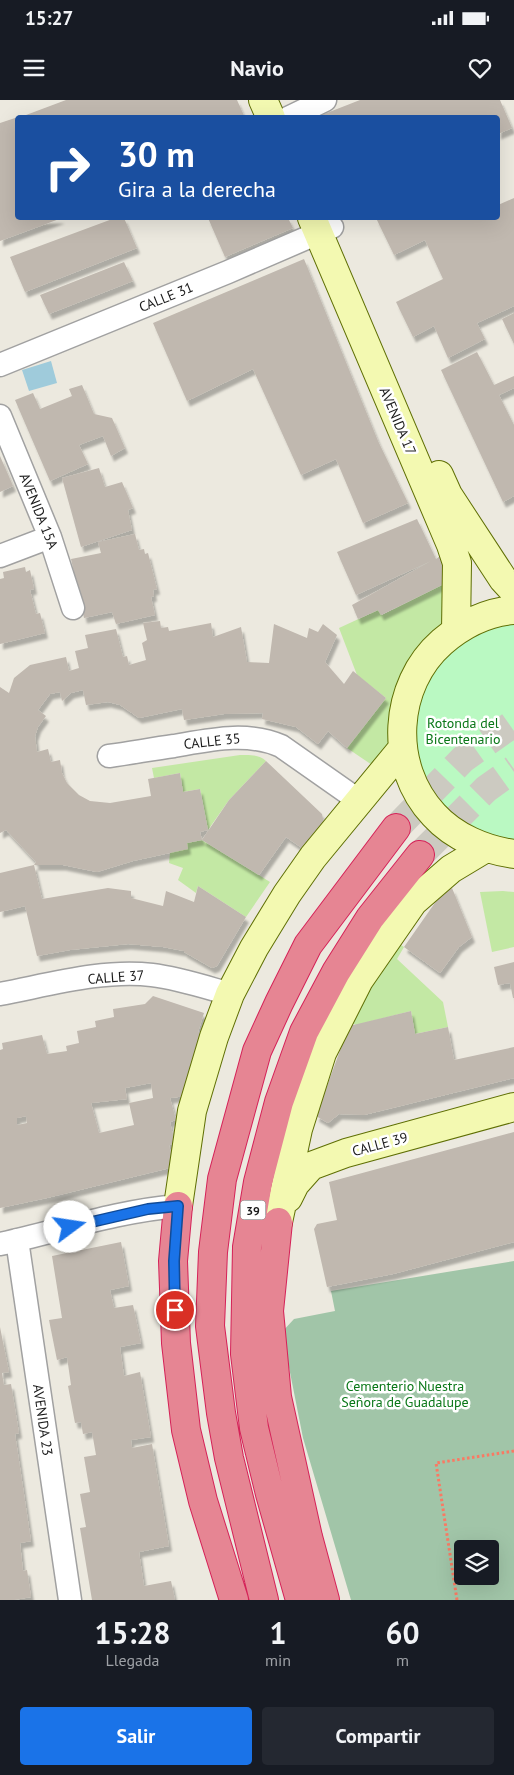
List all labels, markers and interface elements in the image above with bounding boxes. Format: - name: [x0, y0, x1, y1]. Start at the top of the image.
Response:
- text: 15:27: [25, 6, 73, 30]
- icon: menu: [20, 54, 48, 82]
- text: Navio: [230, 54, 284, 82]
- icon: heart: [466, 54, 494, 82]
- text: 30 m: [118, 131, 195, 177]
- icon: right: [35, 135, 100, 200]
- text: Gira a la derecha: [118, 175, 276, 203]
- street label: CALLE 31: [136, 278, 196, 316]
- street label: AVENIDA 17: [376, 384, 420, 458]
- street label: AVENIDA 15A: [16, 470, 63, 552]
- park label: Rotonda del Bicentenario: [425, 714, 501, 748]
- street label: CALLE 35: [183, 729, 241, 753]
- street label: CALLE 37: [87, 966, 145, 988]
- street label: CALLE 39: [350, 1128, 410, 1160]
- position arrow: [43, 1200, 95, 1252]
- road number: 39: [240, 1200, 266, 1220]
- pin: [154, 1289, 196, 1331]
- icon: arrive: [161, 1296, 189, 1324]
- park label: Cementerio Nuestra Señora de Guadalupe: [341, 1377, 469, 1411]
- street label: AVENIDA 23: [29, 1383, 57, 1457]
- map controls: [454, 1540, 499, 1585]
- button: layers: [454, 1540, 499, 1585]
- text: 15:28: [94, 1613, 171, 1652]
- text: 1: [270, 1613, 287, 1652]
- text: 60: [385, 1613, 420, 1652]
- text: Llegada: [106, 1650, 159, 1670]
- text: min: [265, 1650, 291, 1670]
- text: m: [396, 1650, 409, 1670]
- button: Salir: [20, 1707, 252, 1765]
- button: Compartir: [262, 1707, 494, 1765]

